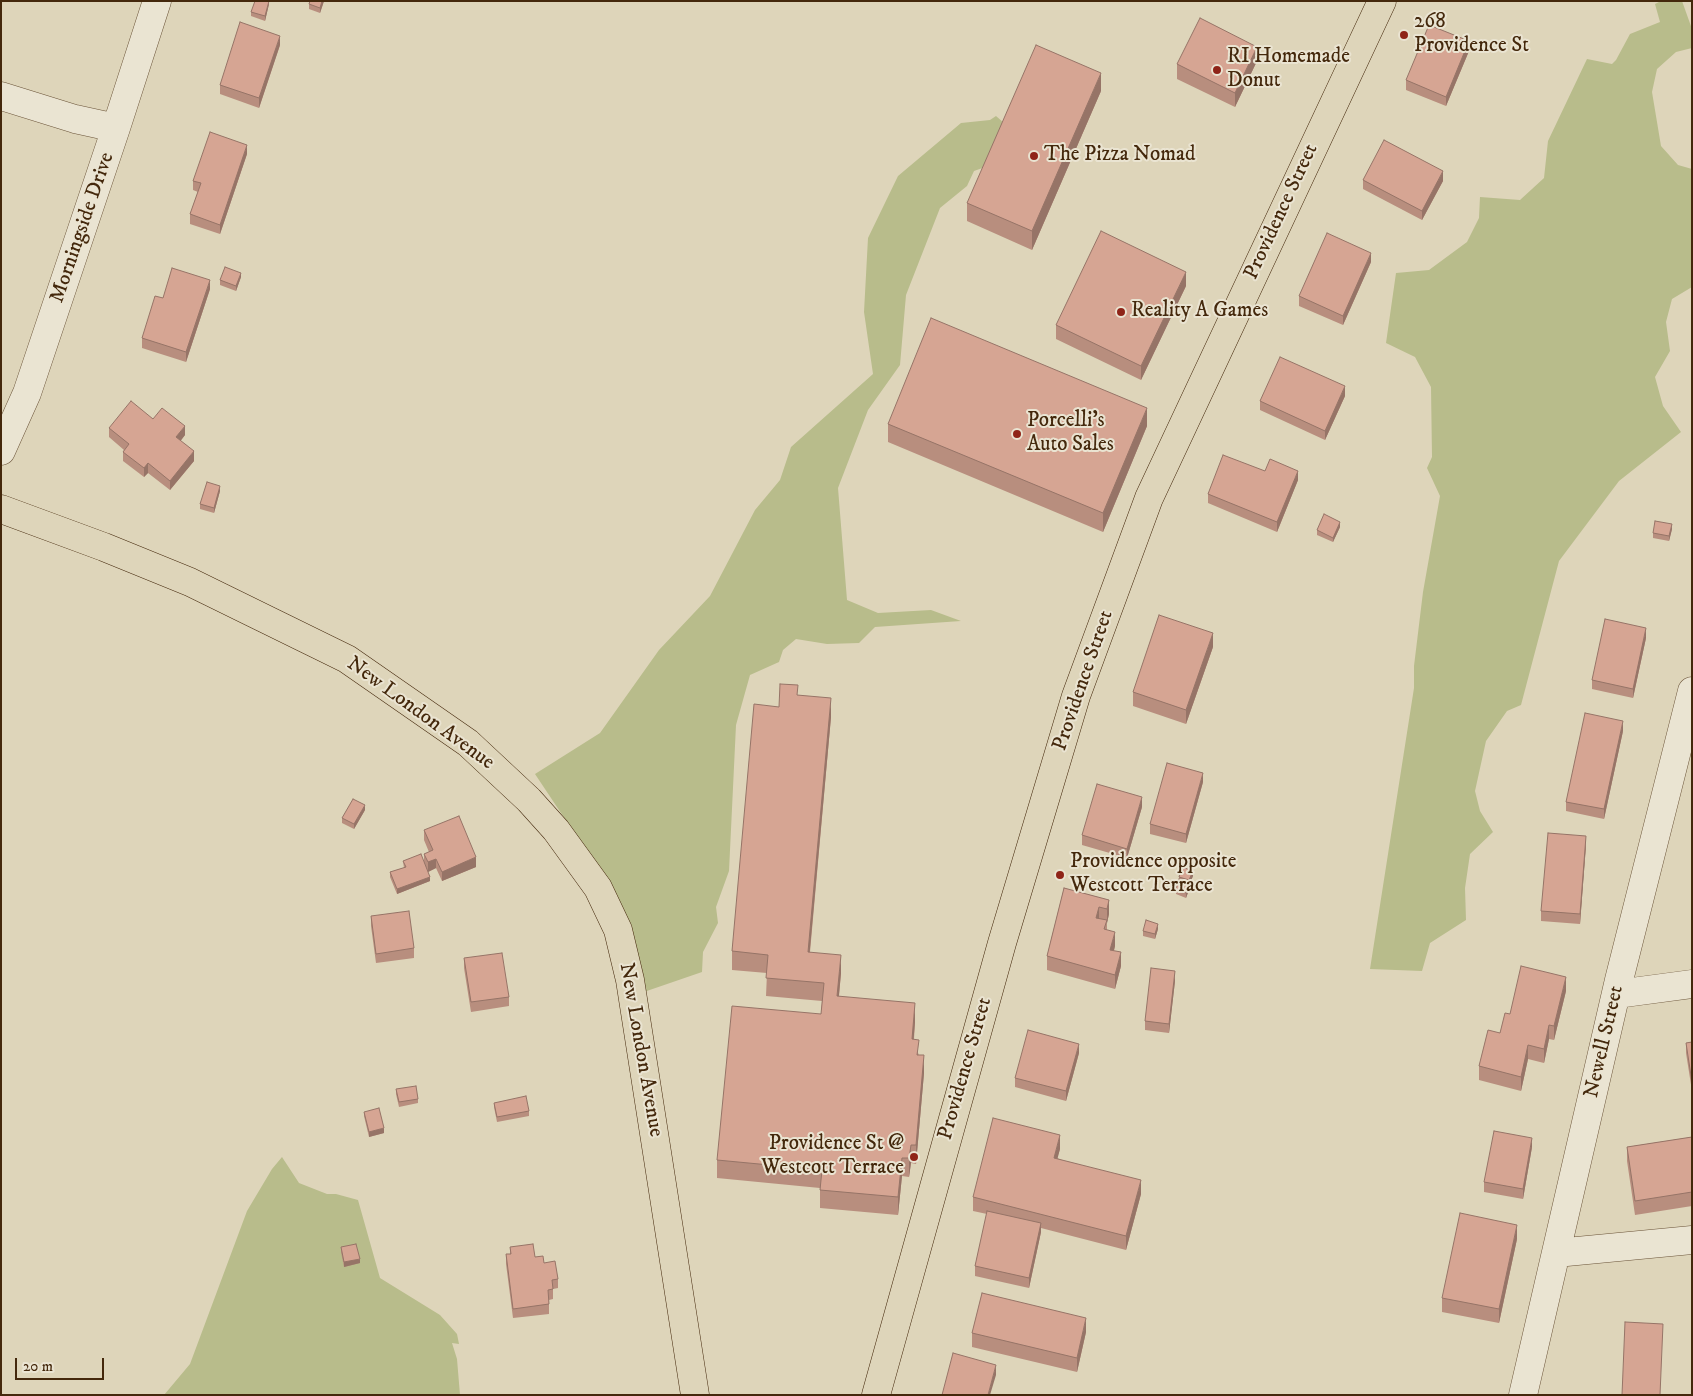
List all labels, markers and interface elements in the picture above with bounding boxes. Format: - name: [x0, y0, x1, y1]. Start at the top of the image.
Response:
- place label: 268 Providence St: [1414, 10, 1529, 60]
- marker: 268 Providence St: [1398, 29, 1410, 41]
- place label: RI Homemade Donut: [1227, 45, 1350, 95]
- marker: RI Homemade Donut: [1211, 64, 1223, 76]
- street label: Providence Street: [1240, 140, 1324, 284]
- place label: The Pizza Nomad: [1044, 143, 1195, 169]
- street label: Morningside Drive: [45, 150, 121, 306]
- marker: The Pizza Nomad: [1028, 150, 1040, 162]
- place label: Reality A Games: [1131, 299, 1268, 325]
- marker: Reality A Games: [1115, 306, 1127, 318]
- place label: Porcelli's Auto Sales: [1027, 409, 1114, 459]
- marker: Porcelli's Auto Sales: [1011, 428, 1023, 440]
- street label: Providence Street: [1048, 607, 1120, 755]
- street label: New London Avenue: [341, 652, 499, 776]
- place label: Providence opposite Westcott Terrace: [1070, 850, 1236, 900]
- marker: Providence opposite Westcott Terrace: [1054, 869, 1066, 881]
- street label: New London Avenue: [612, 961, 668, 1139]
- street label: Newell Street: [1580, 983, 1630, 1101]
- street label: Providence Street: [934, 995, 998, 1143]
- place label: Providence St @ Westcott Terrace: [761, 1132, 904, 1182]
- marker: Providence St @ Westcott Terrace: [908, 1151, 920, 1163]
- scale bar: [18, 1348, 106, 1380]
- text: 20 m: [23, 1357, 53, 1376]

